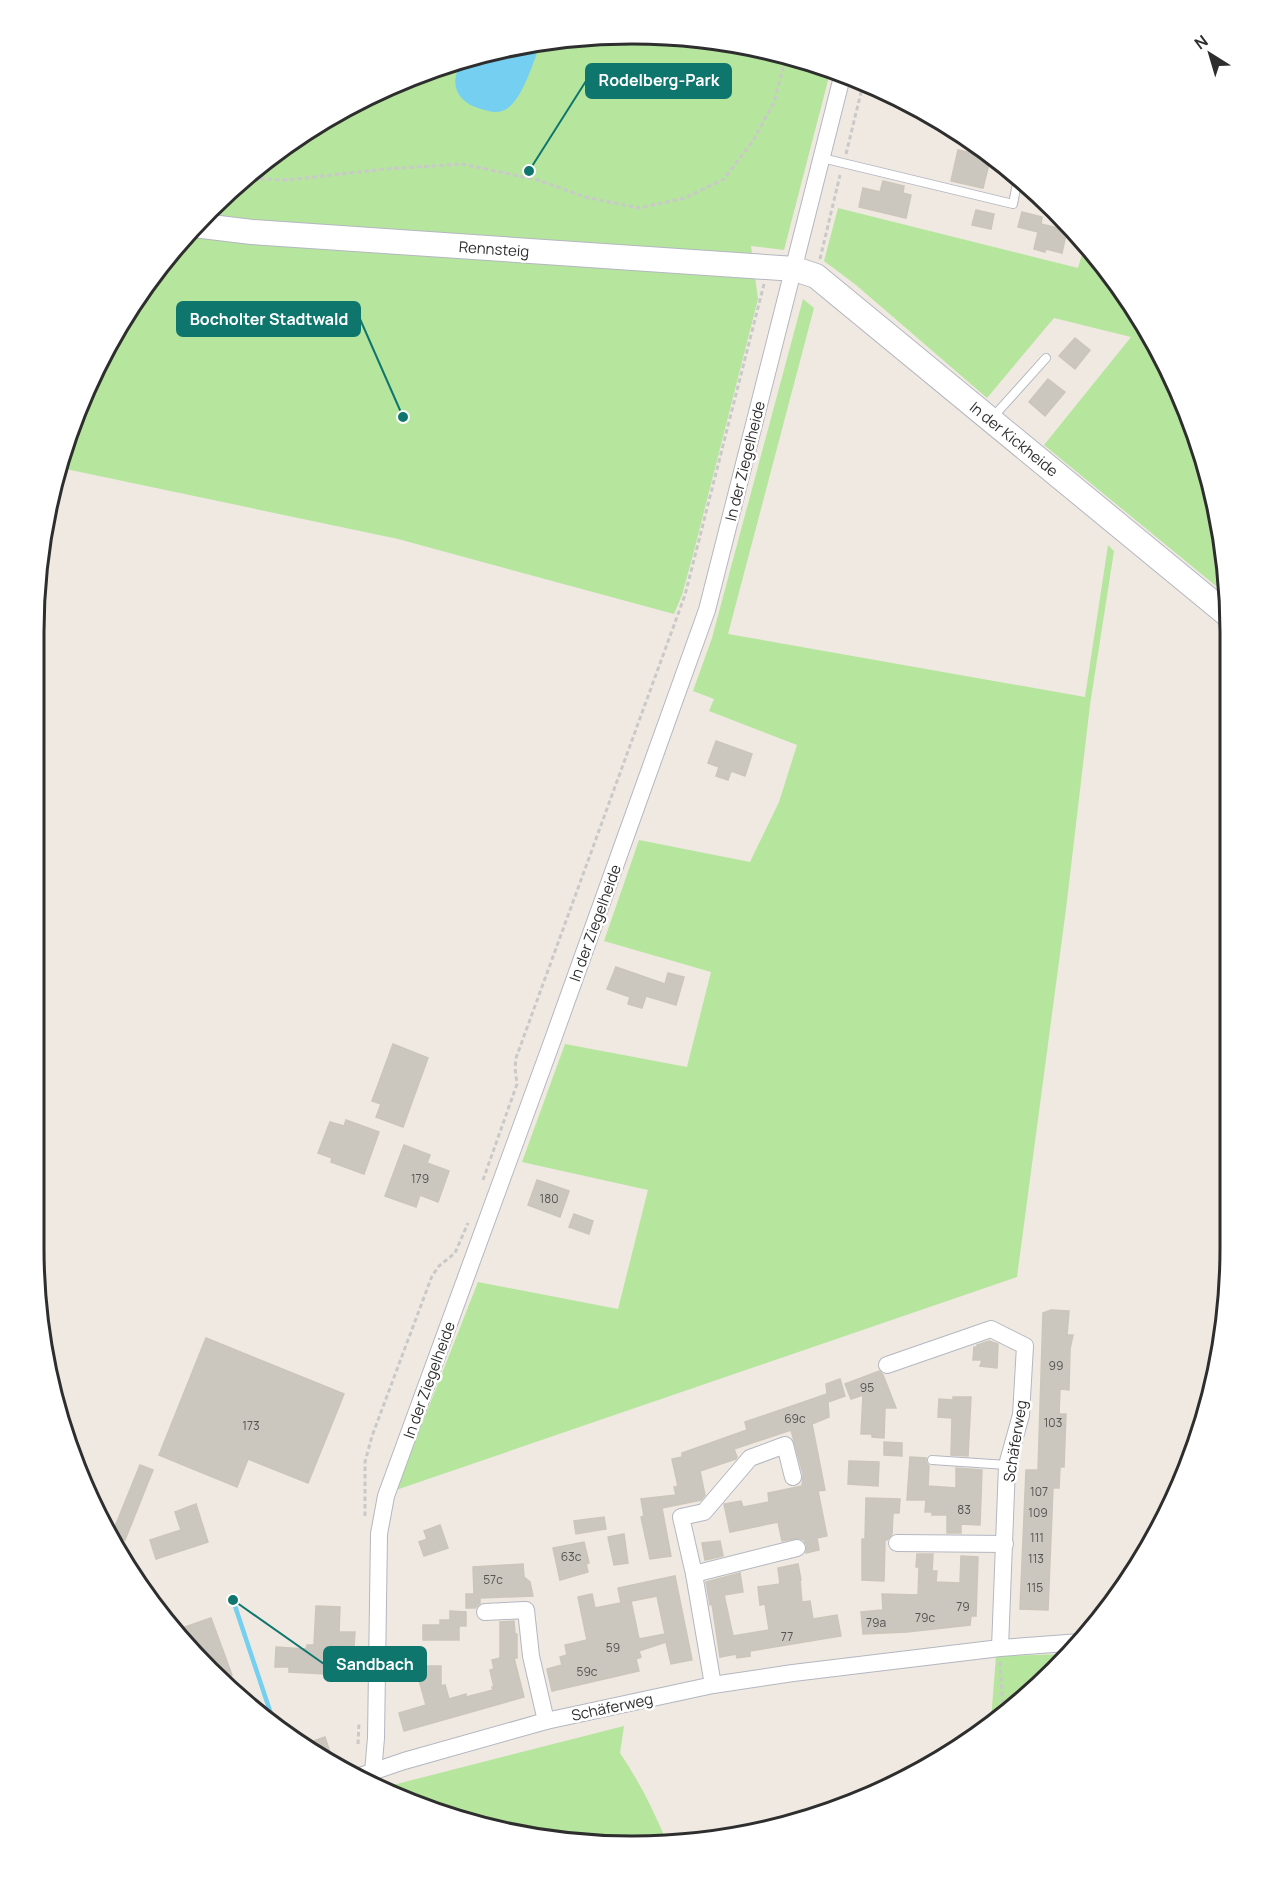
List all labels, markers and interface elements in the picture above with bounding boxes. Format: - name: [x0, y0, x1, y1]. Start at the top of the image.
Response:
- north arrow: [1180, 24, 1240, 84]
- text: N: [1190, 30, 1212, 54]
- callout: Rodelberg-Park: [586, 64, 731, 98]
- text: Rodelberg-Park: [599, 69, 720, 91]
- street label: Rennsteig: [458, 236, 530, 262]
- callout: Bocholter Stadtwald: [177, 302, 360, 336]
- text: Bocholter Stadtwald: [190, 308, 348, 330]
- street label: In der Kickheide: [965, 397, 1063, 481]
- street label: In der Ziegelheide: [720, 399, 770, 523]
- street label: In der Ziegelheide: [564, 861, 626, 984]
- house number: 179: [411, 1170, 429, 1187]
- house number: 180: [540, 1190, 558, 1207]
- street label: In der Ziegelheide: [398, 1318, 460, 1441]
- house number: 99: [1049, 1357, 1063, 1374]
- house number: 95: [860, 1379, 874, 1396]
- street label: Schäferweg: [998, 1398, 1032, 1484]
- house number: 69c: [784, 1410, 806, 1427]
- house number: 103: [1044, 1414, 1062, 1431]
- house number: 173: [242, 1417, 260, 1434]
- house number: 107: [1030, 1483, 1048, 1500]
- house number: 83: [957, 1501, 971, 1518]
- house number: 109: [1028, 1504, 1048, 1521]
- house number: 111: [1030, 1529, 1044, 1546]
- house number: 63c: [561, 1548, 582, 1565]
- house number: 113: [1028, 1550, 1044, 1567]
- house number: 57c: [483, 1571, 503, 1588]
- house number: 115: [1027, 1579, 1043, 1596]
- house number: 79: [956, 1598, 970, 1615]
- house number: 79c: [915, 1609, 935, 1626]
- house number: 79a: [866, 1614, 886, 1631]
- house number: 77: [781, 1628, 793, 1645]
- house number: 59: [606, 1639, 620, 1656]
- callout: Sandbach: [324, 1647, 426, 1681]
- text: Sandbach: [336, 1653, 414, 1675]
- house number: 59c: [576, 1663, 598, 1680]
- street label: Schäferweg: [569, 1688, 655, 1726]

